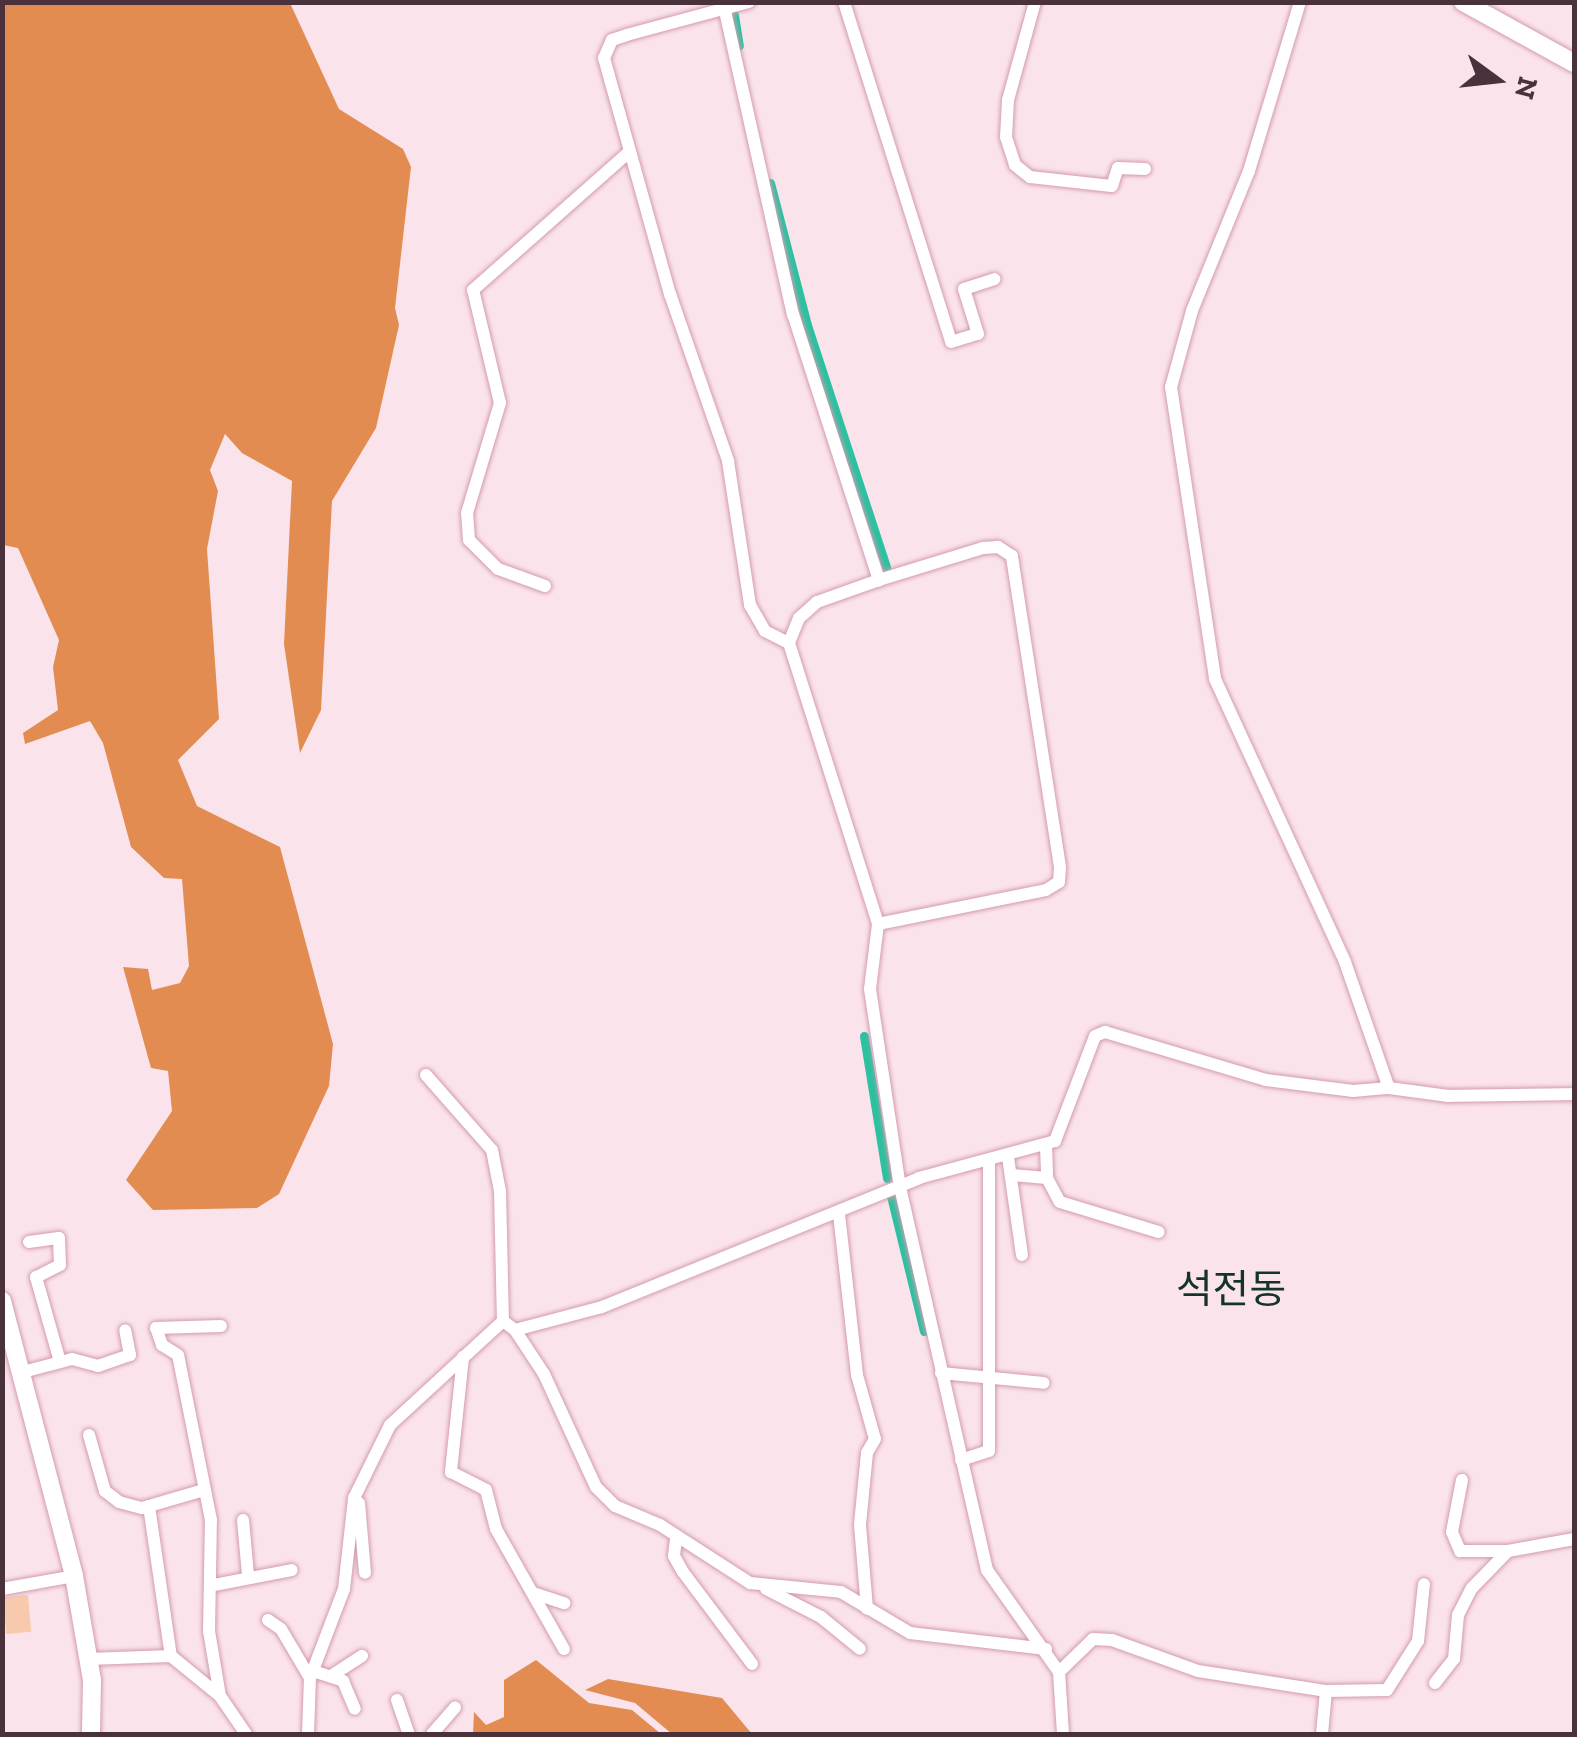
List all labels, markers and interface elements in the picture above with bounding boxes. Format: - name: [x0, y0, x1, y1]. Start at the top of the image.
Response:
- north arrow: [1447, 30, 1547, 130]
- text: N: [1508, 73, 1545, 102]
- district label: 석전동: [1176, 1265, 1286, 1313]

